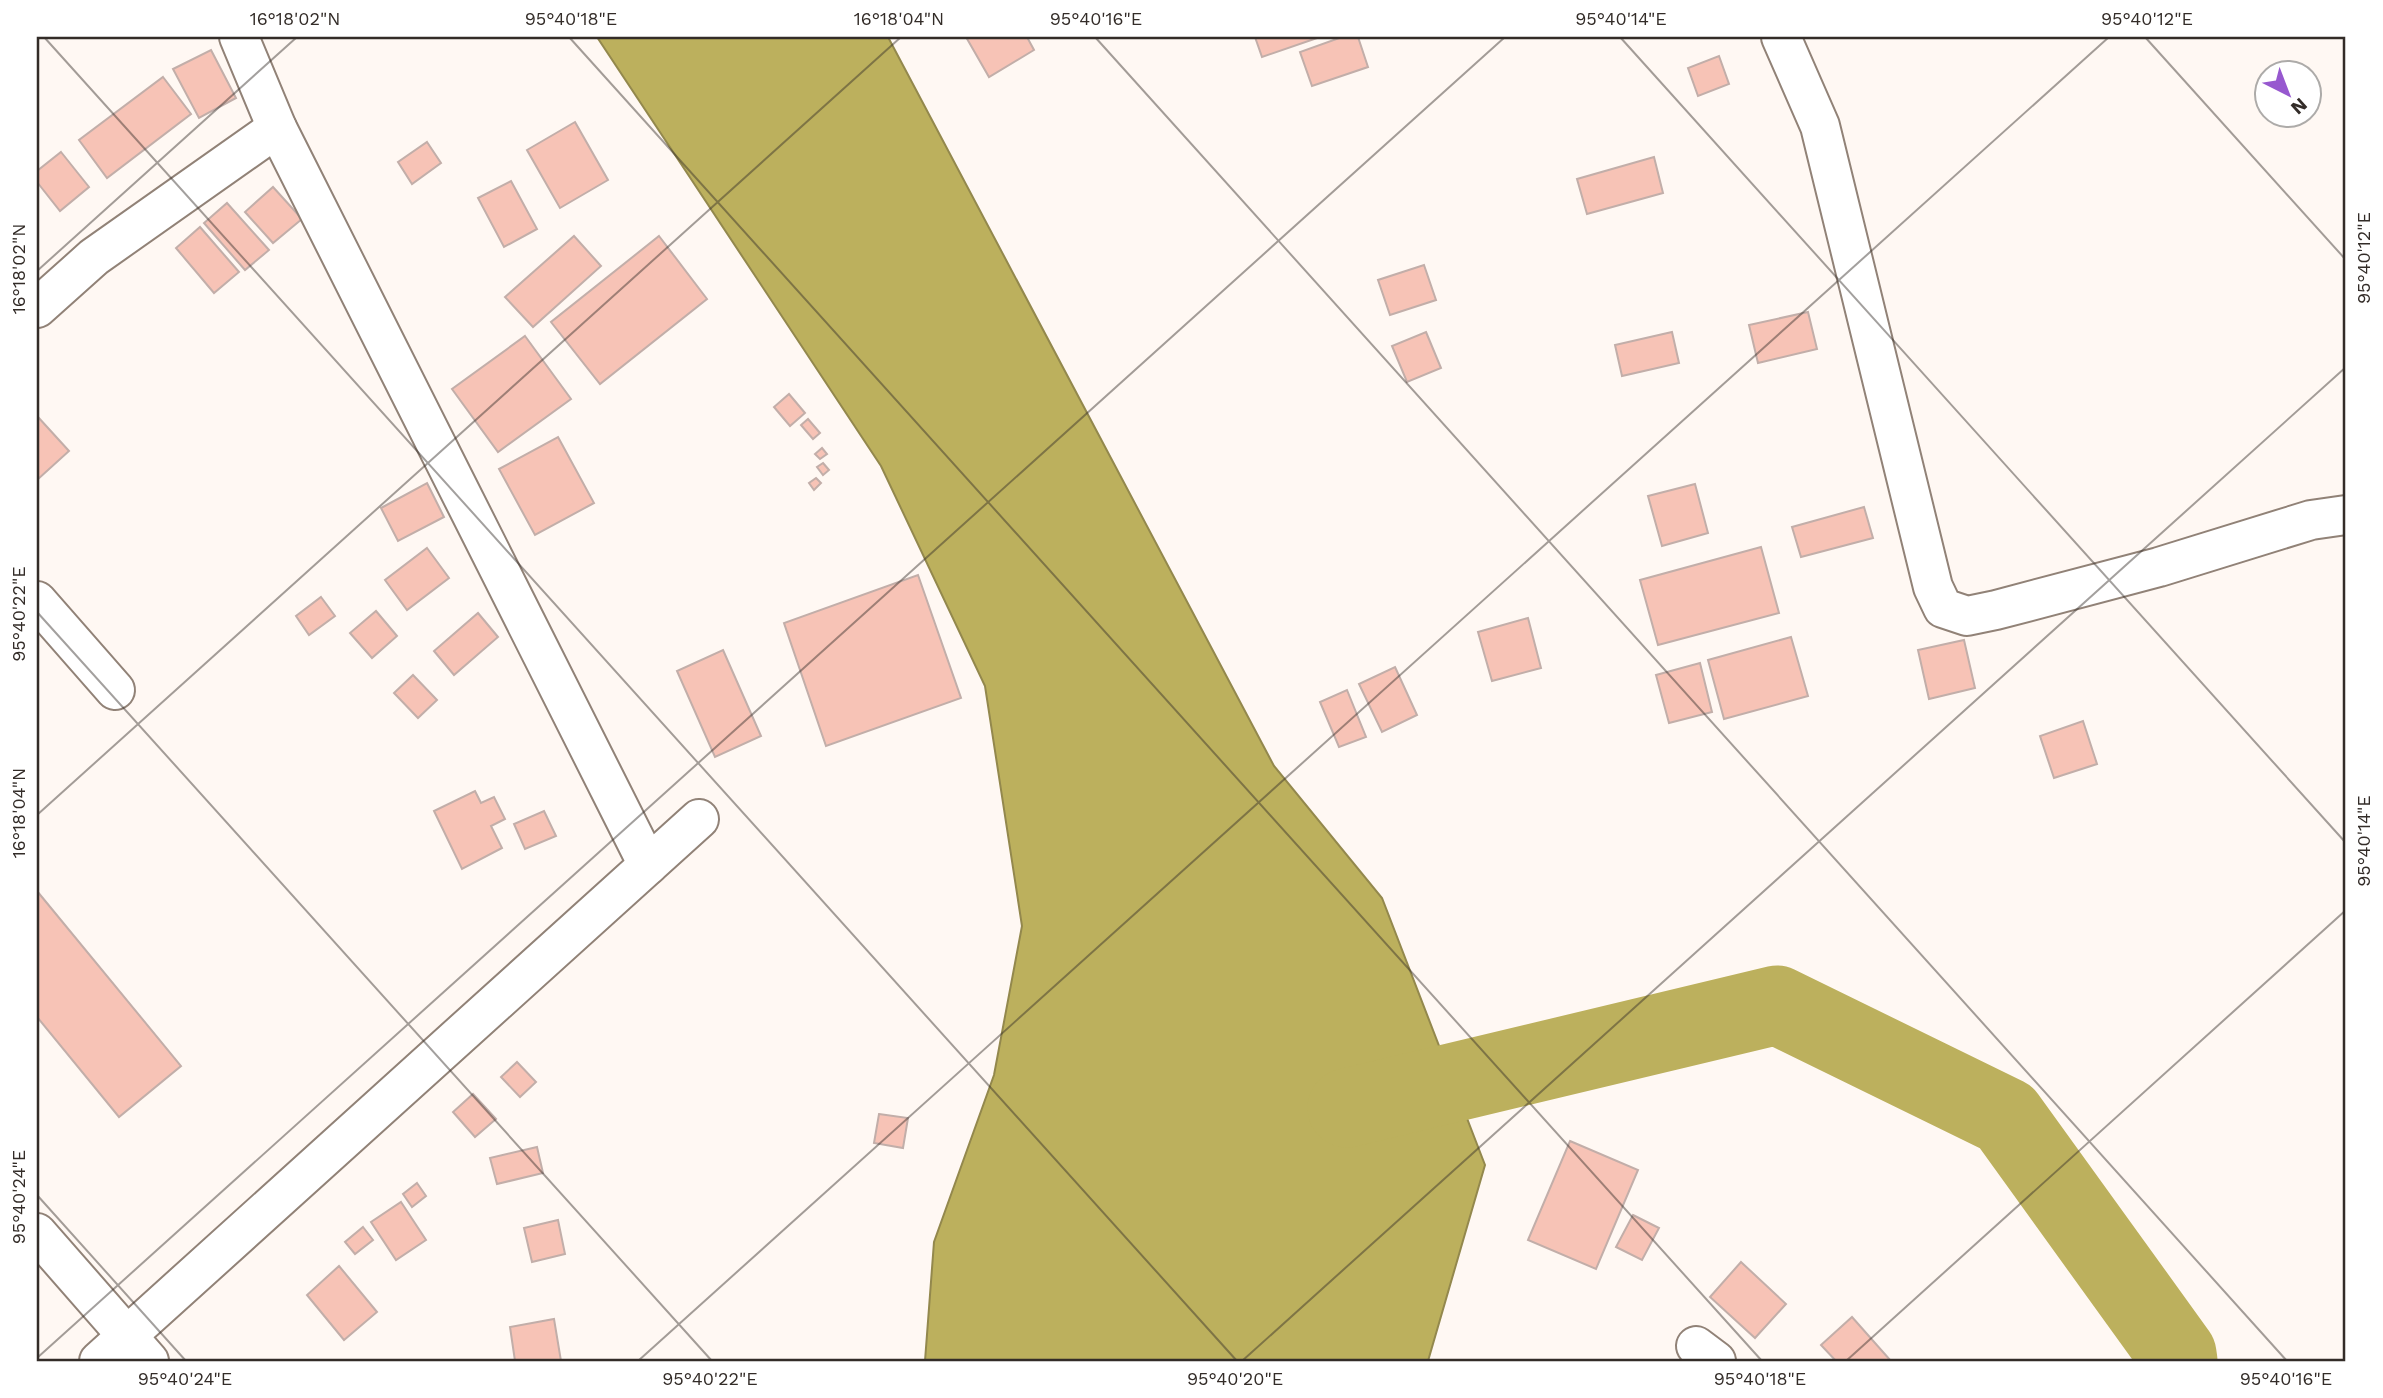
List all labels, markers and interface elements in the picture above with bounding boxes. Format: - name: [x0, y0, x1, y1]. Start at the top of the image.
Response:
- text: 16°18'02"N: [250, 8, 340, 29]
- text: 95°40'18"E: [525, 8, 617, 29]
- text: 16°18'04"N: [854, 8, 944, 29]
- text: 95°40'16"E: [1050, 8, 1142, 29]
- text: 95°40'14"E: [1575, 8, 1667, 29]
- text: 95°40'12"E: [2101, 8, 2193, 29]
- north arrow: [2254, 60, 2324, 130]
- text: N: [2286, 93, 2312, 120]
- text: 95°40'12"E: [2353, 212, 2374, 304]
- text: 16°18'02"N: [8, 224, 29, 314]
- text: 95°40'22"E: [8, 566, 29, 662]
- text: 16°18'04"N: [8, 768, 29, 858]
- text: 95°40'14"E: [2353, 795, 2374, 887]
- text: 95°40'24"E: [8, 1150, 29, 1244]
- text: 95°40'24"E: [138, 1368, 232, 1389]
- text: 95°40'22"E: [662, 1368, 758, 1389]
- text: 95°40'20"E: [1187, 1368, 1283, 1389]
- text: 95°40'18"E: [1714, 1368, 1806, 1389]
- text: 95°40'16"E: [2240, 1368, 2332, 1389]

